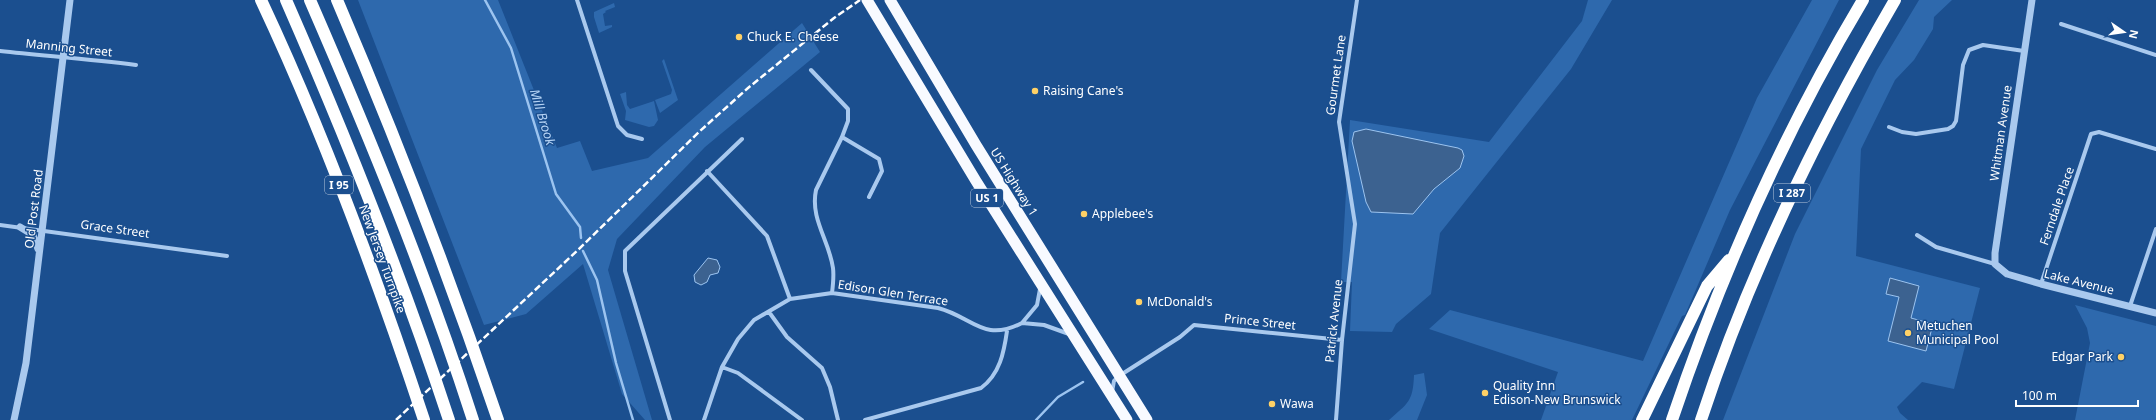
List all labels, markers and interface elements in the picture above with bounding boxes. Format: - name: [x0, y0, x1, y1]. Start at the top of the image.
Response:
- north arrow: [2104, 12, 2144, 52]
- place label: Chuck E. Cheese: [747, 28, 839, 45]
- text: N: [2126, 28, 2143, 40]
- marker: Chuck E. Cheese: [734, 32, 744, 42]
- street label: Gourmet Lane: [1321, 33, 1350, 116]
- street label: Manning Street: [25, 35, 114, 61]
- place label: Raising Cane's: [1043, 82, 1124, 99]
- street label: Whitman Avenue: [1985, 84, 2016, 182]
- marker: Raising Cane's: [1030, 86, 1040, 96]
- water label: Mill Brook: [526, 87, 560, 148]
- street label: US Highway 1: [987, 144, 1042, 219]
- street label: Ferndale Place: [2035, 164, 2078, 247]
- street label: Old Post Road: [20, 168, 47, 249]
- road number: I 95: [325, 176, 353, 194]
- road number: I 287: [1774, 184, 1810, 202]
- road number: US 1: [971, 189, 1003, 207]
- street label: New Jersey Turnpike: [355, 202, 410, 316]
- place label: Applebee's: [1092, 205, 1153, 222]
- marker: Applebee's: [1079, 209, 1089, 219]
- street label: Grace Street: [80, 215, 151, 242]
- street label: Lake Avenue: [2042, 265, 2116, 298]
- street label: Edison Glen Terrace: [837, 275, 950, 310]
- street label: Patrick Avenue: [1321, 278, 1346, 364]
- place label: McDonald's: [1147, 293, 1213, 310]
- marker: McDonald's: [1134, 297, 1144, 307]
- street label: Prince Street: [1223, 309, 1297, 334]
- place label: Metuchen Municipal Pool: [1916, 317, 1999, 348]
- marker: Metuchen Municipal Pool: [1903, 328, 1913, 338]
- place label: Edgar Park: [2051, 348, 2114, 365]
- marker: Edgar Park: [2116, 352, 2126, 362]
- place label: Quality Inn Edison-New Brunswick: [1493, 377, 1621, 408]
- scale bar: [2016, 382, 2138, 408]
- text: 100 m: [2022, 387, 2057, 404]
- marker: Quality Inn Edison-New Brunswick: [1480, 388, 1490, 398]
- place label: Wawa: [1280, 395, 1314, 412]
- marker: Wawa: [1267, 399, 1277, 409]

